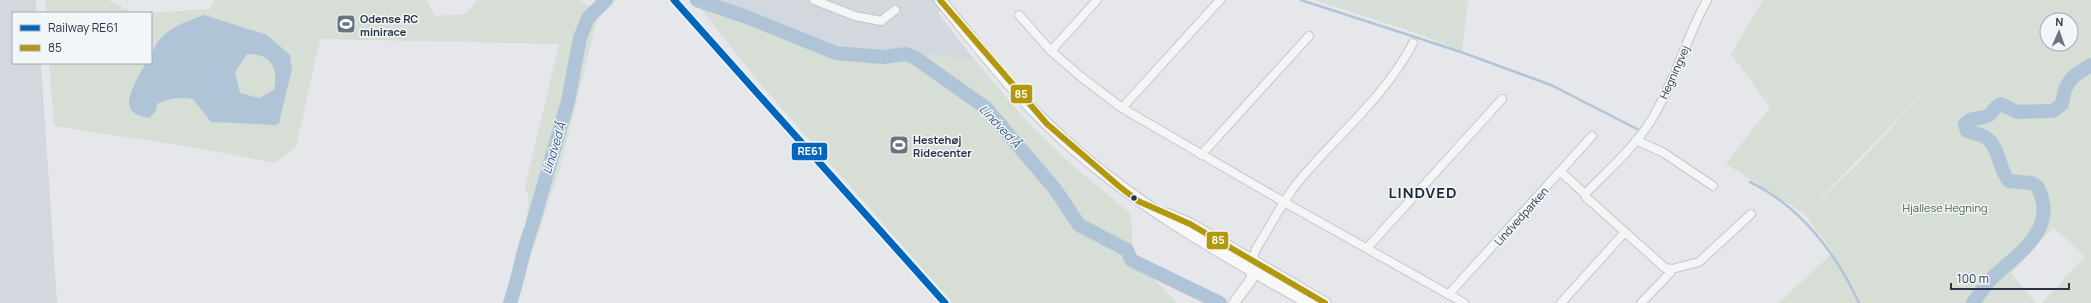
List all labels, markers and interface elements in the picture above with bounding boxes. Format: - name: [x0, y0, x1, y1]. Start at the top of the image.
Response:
- place label: Odense RC minirace: [360, 11, 418, 39]
- legend: [12, 12, 152, 64]
- north arrow: [2039, 12, 2079, 52]
- sports icon: Odense RC minirace: [335, 13, 357, 35]
- text: N: [2055, 14, 2064, 29]
- text: Railway RE61: [48, 19, 118, 36]
- text: 85: [48, 39, 62, 56]
- street label: Hegningvej: [1656, 43, 1692, 101]
- line badge: 85: [1010, 84, 1033, 104]
- text: 85: [1014, 86, 1028, 101]
- water label: Lindved Å: [976, 101, 1025, 152]
- water label: Lindved Å: [538, 120, 570, 176]
- place label: Hestehøj Ridecenter: [913, 132, 972, 160]
- sports icon: Hestehøj Ridecenter: [888, 134, 910, 156]
- line badge: RE61: [791, 142, 828, 161]
- text: RE61: [797, 143, 823, 158]
- district label: LINDVED: [1389, 182, 1457, 203]
- street label: Lindvedparken: [1491, 183, 1551, 249]
- unlabelled marker: [1129, 193, 1139, 203]
- park label: Hjallese Hegning: [1903, 200, 1988, 215]
- line badge: 85: [1206, 231, 1229, 250]
- text: 85: [1211, 232, 1225, 247]
- scale bar: [1951, 265, 2069, 291]
- text: 100 m: [1957, 270, 1989, 287]

